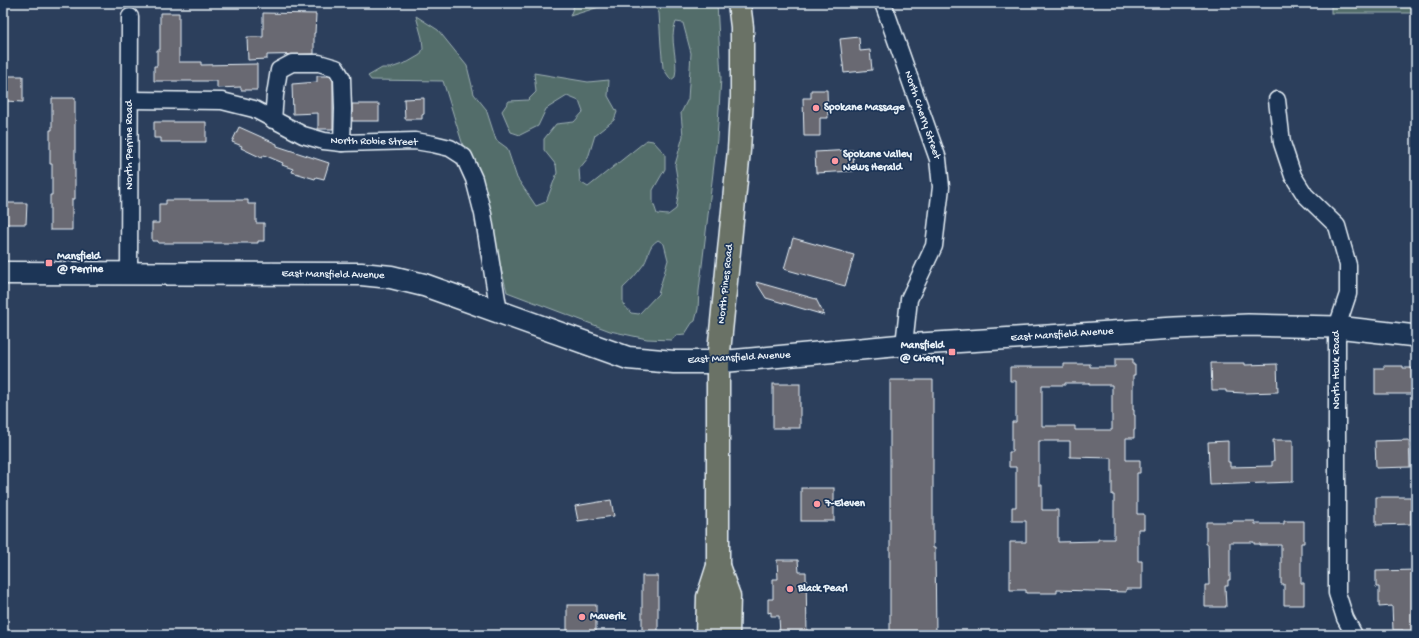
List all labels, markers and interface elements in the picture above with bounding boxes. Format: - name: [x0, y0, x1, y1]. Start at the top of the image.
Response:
- street label: North Cherry Street: [901, 69, 943, 162]
- street label: North Perrine Road: [124, 99, 136, 190]
- place label: Spokane Massage: [824, 102, 906, 115]
- marker: Spokane Massage: [811, 103, 821, 113]
- street label: North Robie Street: [330, 135, 419, 149]
- place label: Spokane Valley News Herald: [843, 149, 912, 174]
- marker: Spokane Valley News Herald: [830, 156, 840, 166]
- street label: North Pines Road: [716, 242, 736, 324]
- place label: Mansfield @ Perrine: [57, 250, 105, 276]
- marker: Mansfield @ Perrine: [44, 258, 54, 268]
- street label: East Mansfield Avenue: [281, 267, 385, 282]
- street label: East Mansfield Avenue: [1010, 324, 1114, 345]
- street label: North Houk Road: [1331, 329, 1343, 409]
- place label: Mansfield @ Cherry: [900, 339, 946, 365]
- marker: Mansfield @ Cherry: [947, 347, 957, 357]
- street label: East Mansfield Avenue: [687, 348, 791, 367]
- place label: 7-Eleven: [824, 498, 866, 510]
- marker: 7-Eleven: [812, 499, 822, 509]
- place label: Black Pearl: [797, 583, 848, 595]
- marker: Black Pearl: [785, 584, 795, 594]
- place label: Maverik: [590, 611, 628, 623]
- marker: Maverik: [577, 612, 587, 622]

